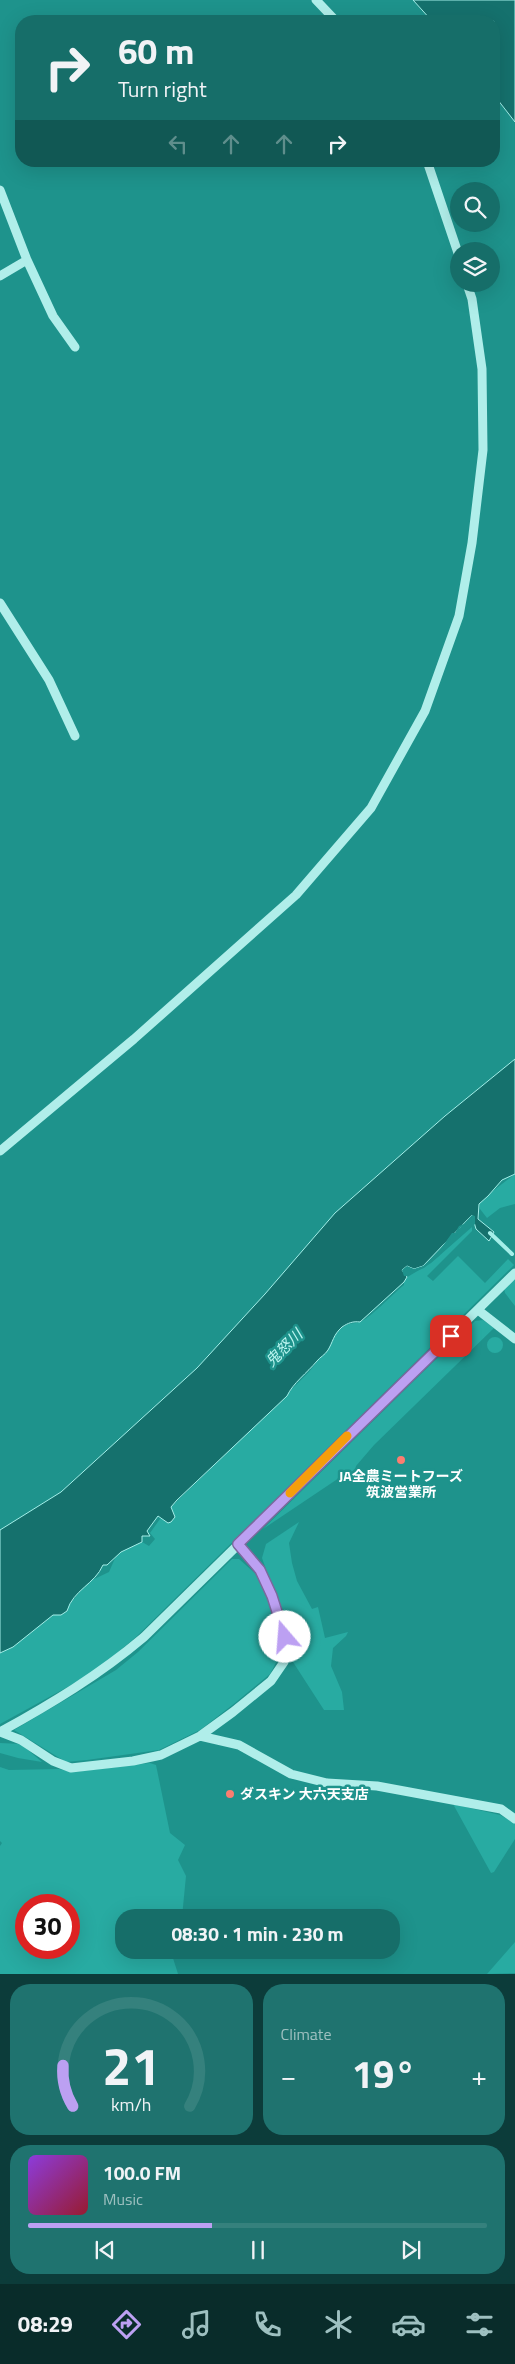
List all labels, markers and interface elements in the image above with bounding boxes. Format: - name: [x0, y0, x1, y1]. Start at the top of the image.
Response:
- text: 60 m: [118, 24, 194, 78]
- icon: right: [35, 35, 100, 100]
- text: Turn right: [118, 72, 207, 106]
- icon: left: [164, 130, 192, 158]
- icon: ahead: [217, 130, 245, 158]
- icon: ahead: [270, 130, 298, 158]
- icon: right: [323, 130, 351, 158]
- map controls: [450, 182, 500, 292]
- button: search: [450, 182, 500, 232]
- button: layers: [450, 242, 500, 292]
- pin: [430, 1315, 472, 1357]
- water label: 鬼怒川: [260, 1322, 309, 1372]
- icon: arrive: [437, 1322, 465, 1350]
- marker: JA全農ミートフーズ 筑波営業所: [395, 1454, 407, 1466]
- place label: JA全農ミートフーズ 筑波営業所: [339, 1465, 463, 1502]
- position arrow: [258, 1610, 310, 1662]
- place label: ダスキン 大六天支店: [240, 1783, 369, 1804]
- marker: ダスキン 大六天支店: [224, 1788, 236, 1800]
- speed limit sign: 30: [15, 1894, 80, 1959]
- text: 08:30 · 1 min · 230 m: [171, 1919, 344, 1948]
- text: Climate: [281, 2022, 332, 2046]
- text: 21: [102, 2026, 160, 2105]
- text: 19°: [352, 2045, 416, 2103]
- text: −: [281, 2054, 296, 2097]
- text: +: [471, 2054, 487, 2097]
- text: km/h: [111, 2091, 151, 2118]
- text: 100.0 FM: [103, 2158, 181, 2187]
- text: Music: [103, 2187, 143, 2211]
- icon: previous: [91, 2236, 119, 2264]
- icon: pause: [244, 2236, 272, 2264]
- icon: next: [397, 2236, 425, 2264]
- text: 08:29: [18, 2307, 73, 2341]
- icon: directions: [109, 2307, 144, 2342]
- icon: music: [179, 2307, 214, 2342]
- icon: phone: [250, 2307, 285, 2342]
- icon: climate: [321, 2307, 356, 2342]
- icon: car: [391, 2307, 426, 2342]
- icon: filters: [462, 2307, 497, 2342]

